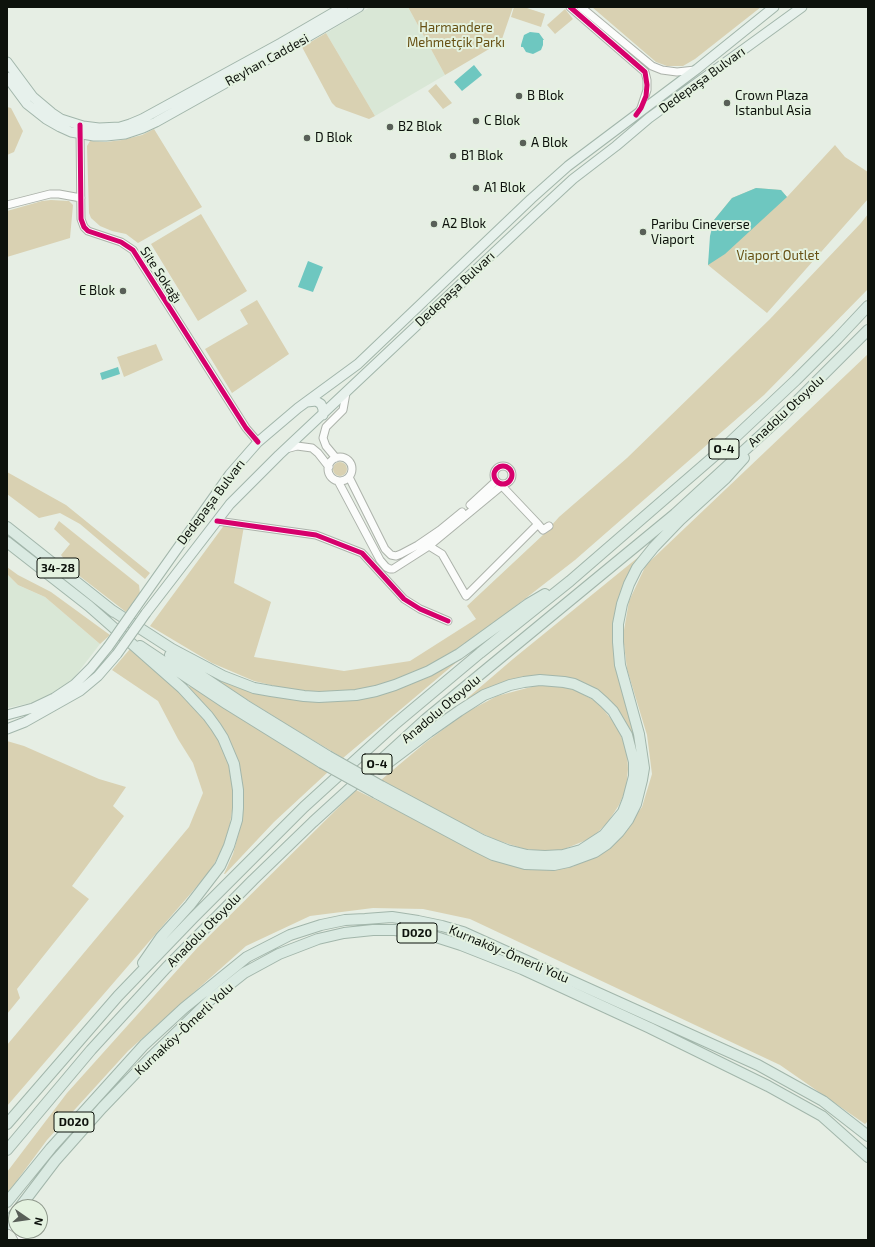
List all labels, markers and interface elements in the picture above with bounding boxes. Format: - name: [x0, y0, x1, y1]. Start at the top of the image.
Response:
- park label: Harmandere Mehmetçik Parkı: [407, 20, 505, 51]
- street label: Reyhan Caddesi: [222, 31, 312, 89]
- street label: Dedepaşa Bulvarı: [656, 43, 748, 117]
- place label: B Blok: [527, 88, 564, 104]
- place label: Crown Plaza Istanbul Asia: [735, 88, 811, 119]
- marker: B Blok: [514, 91, 524, 101]
- marker: Crown Plaza Istanbul Asia: [722, 98, 732, 108]
- place label: C Blok: [484, 113, 520, 129]
- marker: C Blok: [471, 116, 481, 126]
- place label: B2 Blok: [398, 119, 442, 135]
- marker: B2 Blok: [385, 122, 395, 132]
- place label: D Blok: [315, 130, 352, 146]
- marker: D Blok: [302, 133, 312, 143]
- place label: A Blok: [531, 135, 568, 151]
- marker: A Blok: [518, 138, 528, 148]
- place label: B1 Blok: [461, 148, 503, 164]
- marker: B1 Blok: [448, 151, 458, 161]
- place label: A1 Blok: [484, 180, 526, 196]
- marker: A1 Blok: [471, 183, 481, 193]
- place label: A2 Blok: [442, 216, 486, 232]
- place label: Paribu Cineverse Viaport: [651, 217, 750, 248]
- marker: A2 Blok: [429, 219, 439, 229]
- marker: Paribu Cineverse Viaport: [638, 227, 648, 237]
- street label: Site Sokağı: [137, 244, 185, 306]
- street label: Dedepaşa Bulvarı: [412, 248, 498, 330]
- park label: Viaport Outlet: [736, 248, 820, 264]
- place label: E Blok: [79, 283, 115, 299]
- marker: E Blok: [118, 286, 128, 296]
- street label: Anadolu Otoyolu: [745, 372, 827, 450]
- road number: O-4: [709, 439, 739, 459]
- street label: Dedepaşa Bulvarı: [174, 456, 248, 548]
- road number: 34-28: [37, 558, 79, 578]
- street label: Anadolu Otoyolu: [398, 671, 484, 747]
- road number: O-4: [362, 754, 392, 774]
- street label: Anadolu Otoyolu: [164, 890, 244, 970]
- street label: Kurnaköy-Ömerli Yolu: [447, 922, 571, 986]
- road number: D020: [397, 923, 437, 943]
- street label: Kurnaköy-Ömerli Yolu: [132, 979, 236, 1079]
- road number: D020: [54, 1112, 94, 1132]
- north arrow: [8, 1199, 48, 1239]
- text: N: [32, 1216, 46, 1227]

